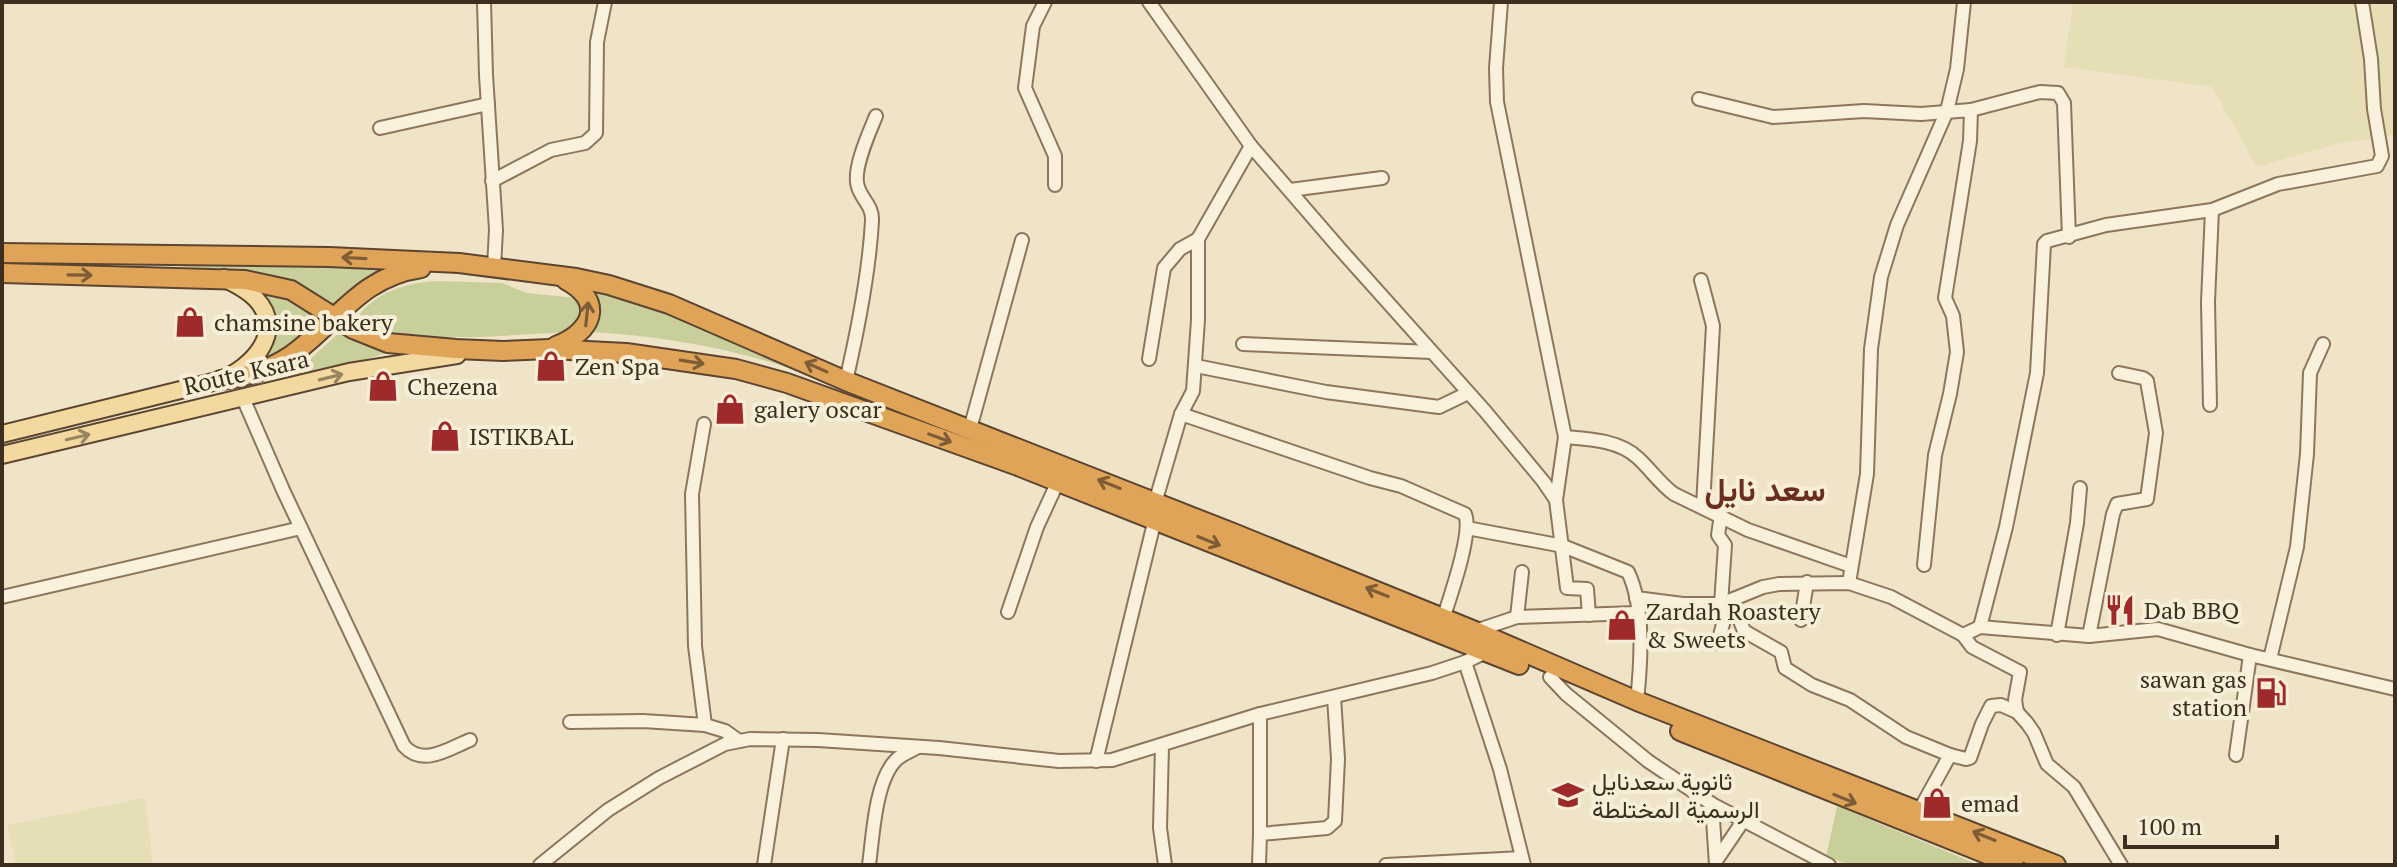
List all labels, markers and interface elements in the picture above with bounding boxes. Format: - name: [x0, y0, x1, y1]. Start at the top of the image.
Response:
- one-way arrow: [341, 251, 368, 266]
- one-way arrow: [66, 268, 93, 283]
- one-way arrow: [579, 302, 594, 328]
- shop icon: chamsine bakery: [173, 305, 207, 339]
- place label: chamsine bakery: [214, 306, 394, 338]
- street label: Route Ksara: [180, 342, 312, 402]
- shop icon: Zen Spa: [534, 349, 568, 383]
- place label: Zen Spa: [575, 350, 660, 382]
- one-way arrow: [679, 355, 704, 370]
- one-way arrow: [804, 359, 829, 374]
- one-way arrow: [317, 368, 343, 383]
- shop icon: Chezena: [366, 369, 400, 403]
- place label: Chezena: [407, 370, 498, 402]
- shop icon: galery oscar: [713, 392, 747, 426]
- place label: galery oscar: [754, 393, 883, 425]
- shop icon: ISTIKBAL: [428, 419, 462, 453]
- place label: ISTIKBAL: [469, 420, 573, 452]
- one-way arrow: [65, 428, 90, 443]
- one-way arrow: [927, 432, 952, 446]
- district label: سعد نايل: [1704, 468, 1826, 510]
- one-way arrow: [1097, 476, 1122, 490]
- one-way arrow: [1196, 535, 1221, 549]
- one-way arrow: [1365, 583, 1390, 598]
- restaurant icon: Dab BBQ: [2103, 593, 2137, 627]
- place label: Dab BBQ: [2144, 594, 2241, 626]
- place label: Zardah Roastery & Sweets: [1646, 595, 1822, 655]
- shop icon: Zardah Roastery & Sweets: [1605, 608, 1639, 642]
- place label: sawan gas station: [2140, 663, 2247, 723]
- fuel station icon: sawan gas station: [2254, 676, 2288, 710]
- place label: ثانوية سعدنايل الرسمية المختلطة: [1592, 765, 1760, 825]
- school or university icon: ثانوية سعدنايل الرسمية المختلطة: [1551, 778, 1585, 812]
- shop icon: emad: [1920, 786, 1954, 820]
- place label: emad: [1961, 787, 2019, 819]
- one-way arrow: [1832, 793, 1857, 807]
- scale bar: [2125, 799, 2277, 849]
- text: 100 m: [2137, 810, 2202, 842]
- one-way arrow: [1972, 828, 1997, 843]

